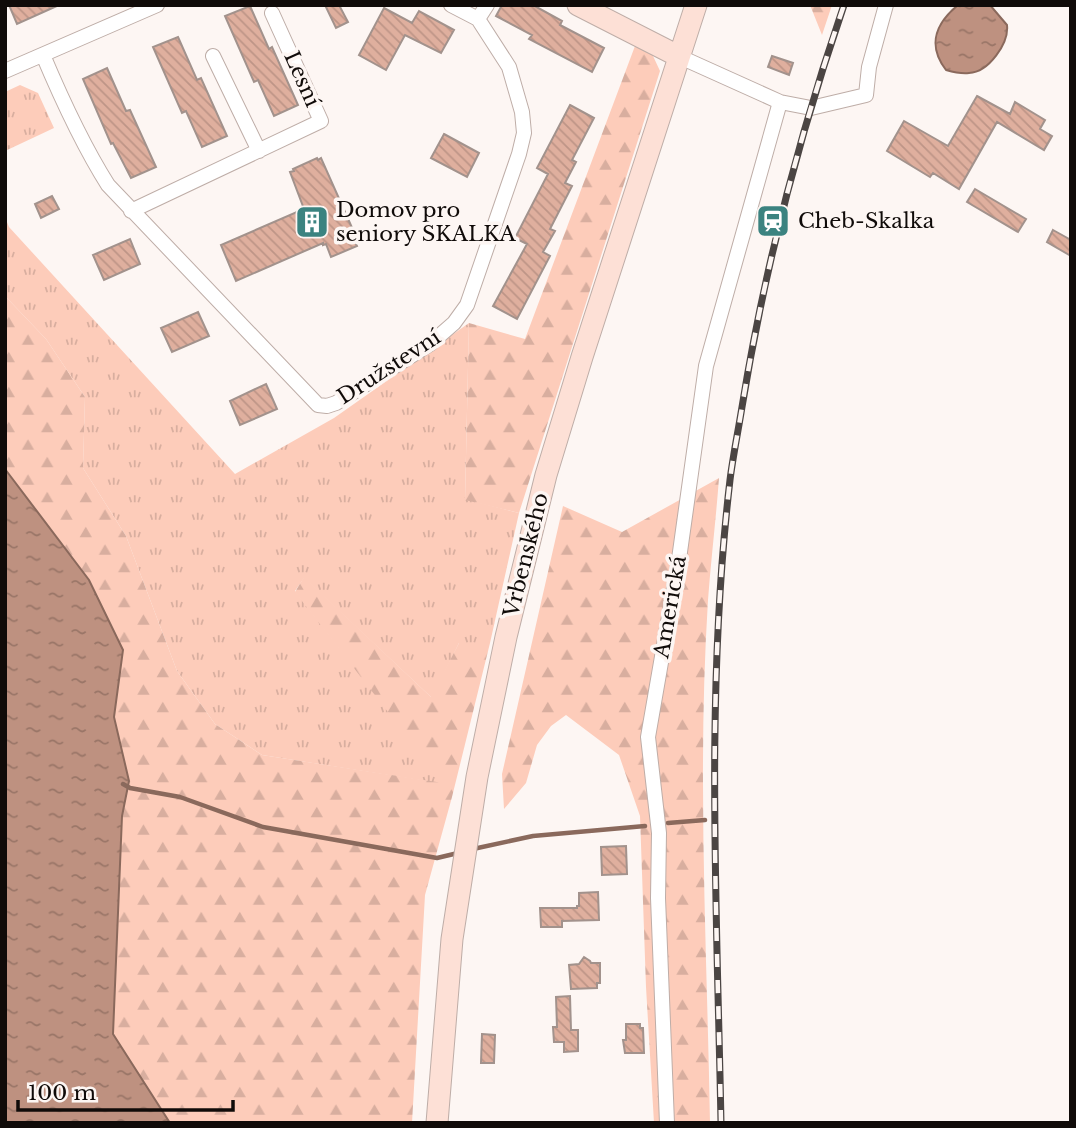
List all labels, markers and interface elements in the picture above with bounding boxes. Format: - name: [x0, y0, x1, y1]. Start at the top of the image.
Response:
- street label: Lesní: [278, 47, 326, 112]
- place label: Domov pro seniory SKALKA: [336, 197, 517, 247]
- station icon: Cheb-Skalka: [754, 202, 792, 240]
- building icon: Domov pro seniory SKALKA: [293, 203, 331, 241]
- place label: Cheb-Skalka: [798, 208, 935, 234]
- street label: Družstevní: [332, 324, 446, 410]
- street label: Vrbenského: [498, 490, 554, 621]
- street label: Americká: [648, 553, 692, 661]
- scale bar: [18, 1068, 233, 1112]
- text: 100 m: [28, 1080, 96, 1106]

